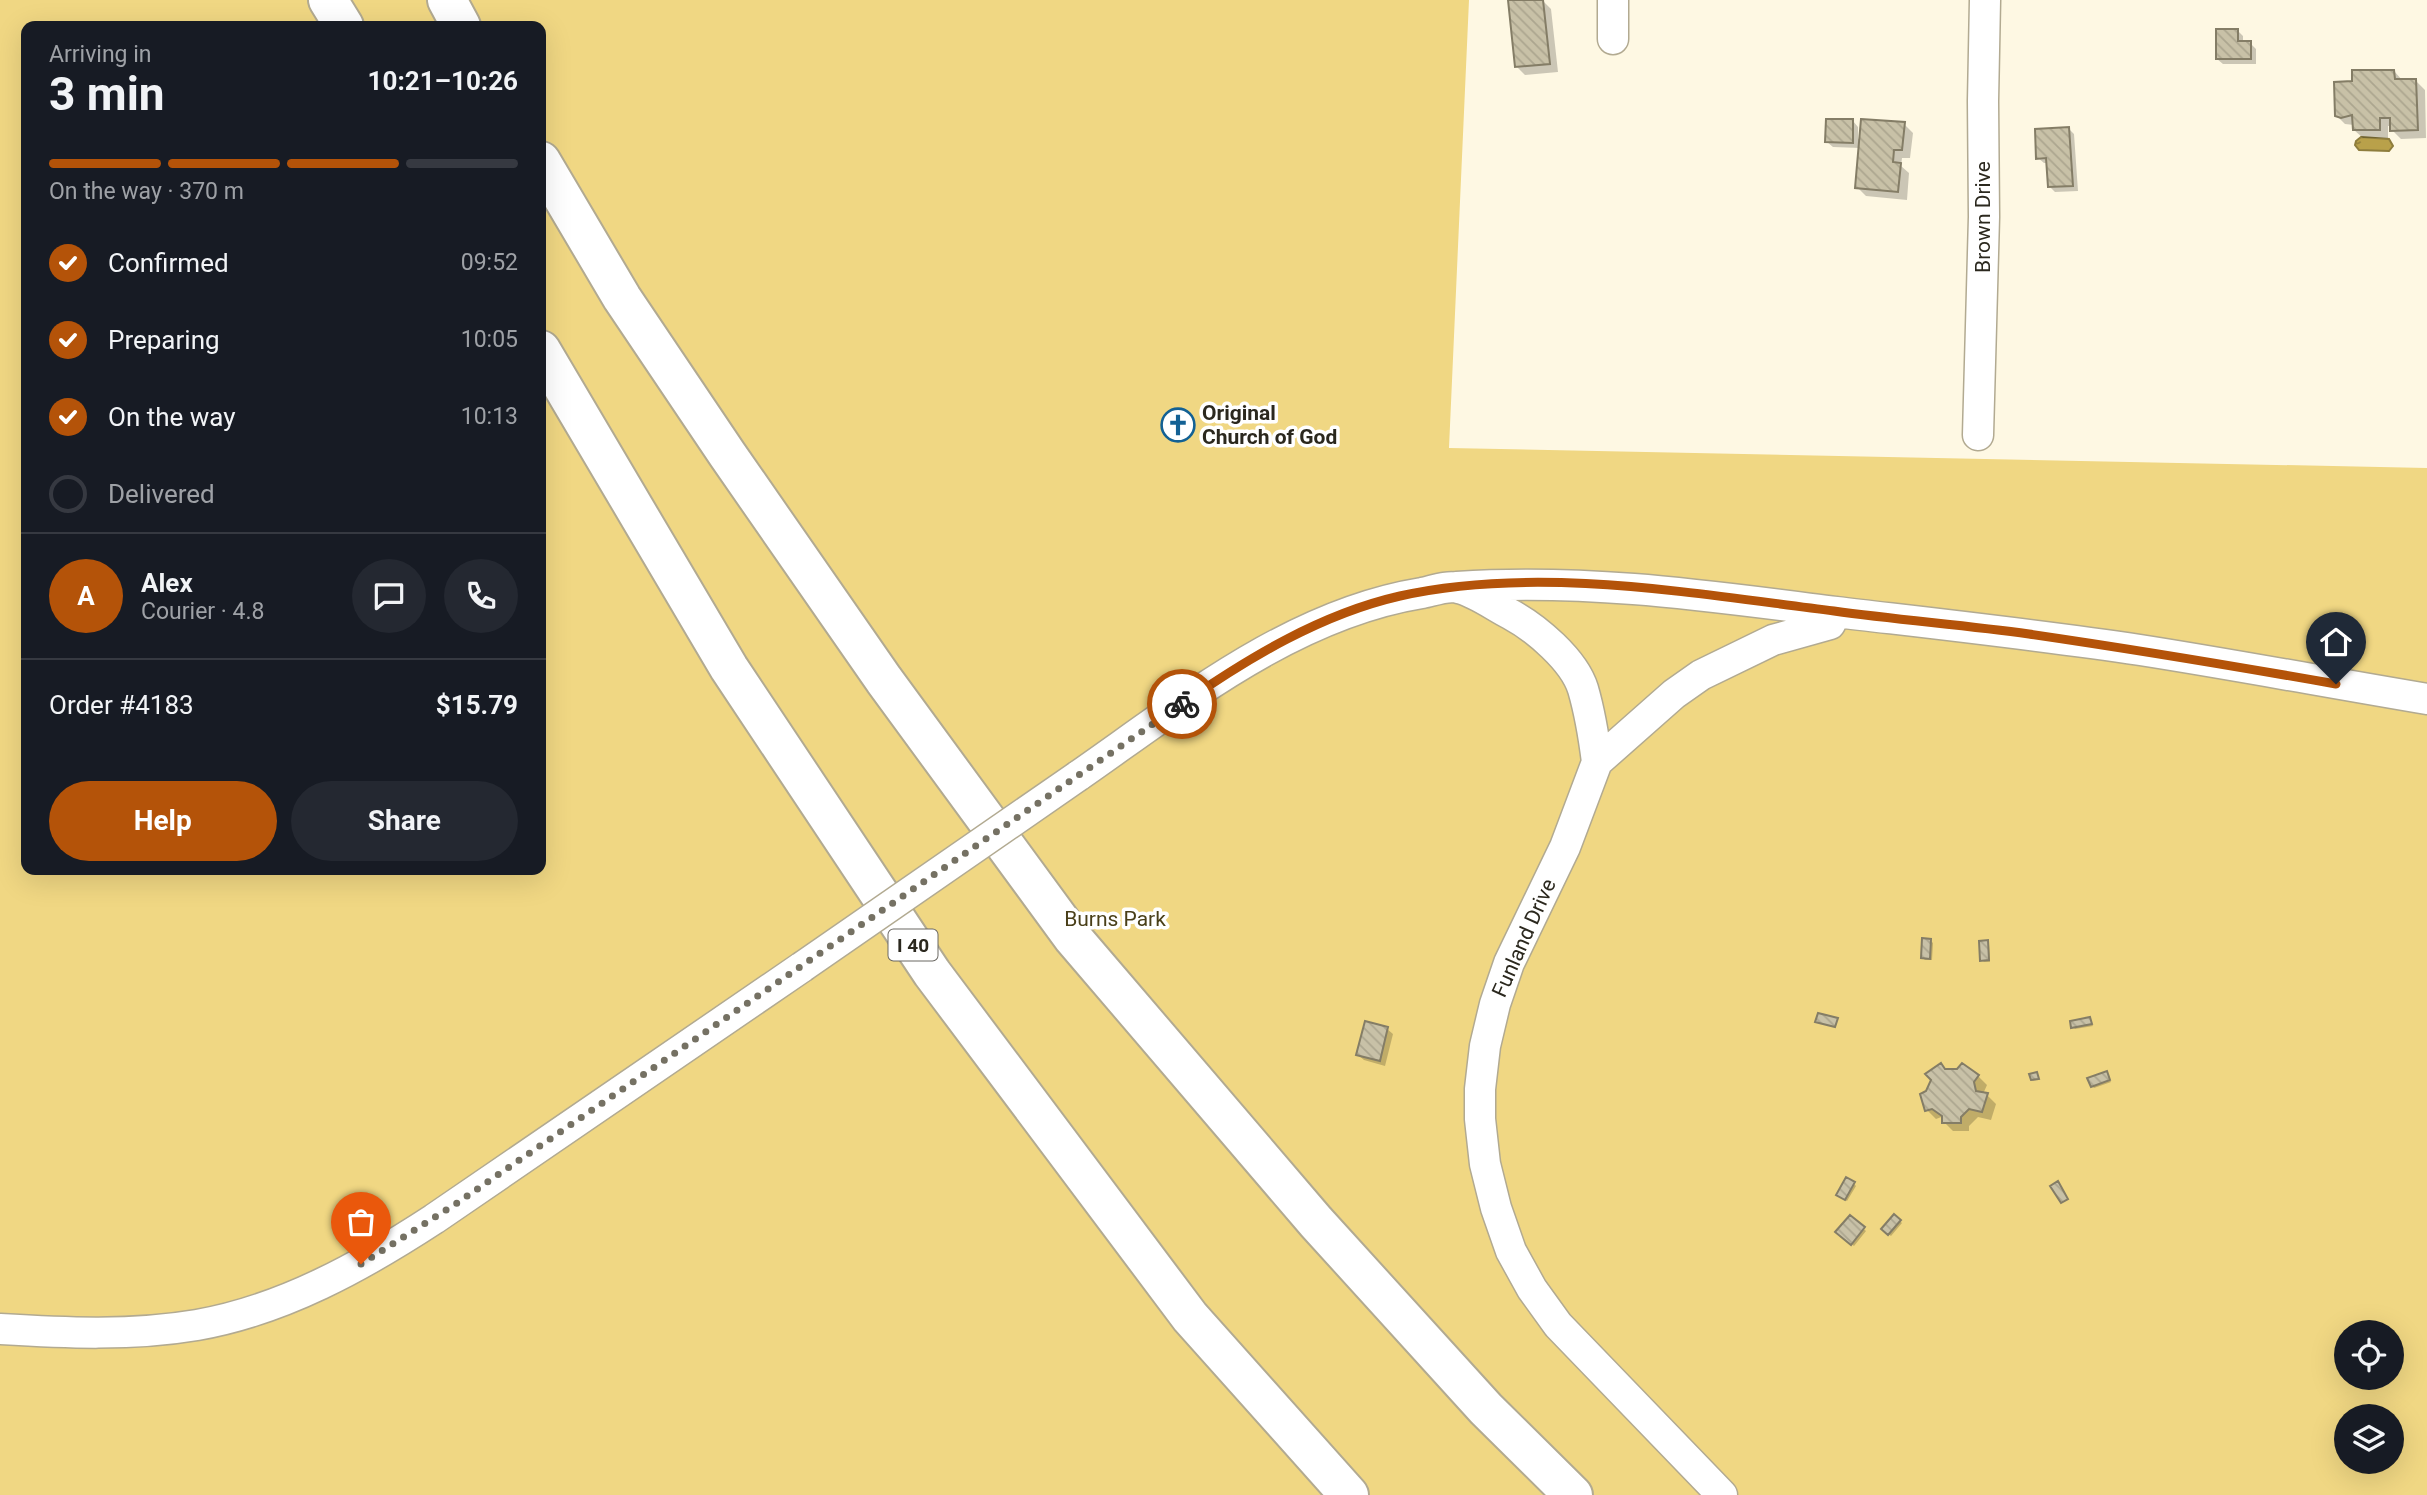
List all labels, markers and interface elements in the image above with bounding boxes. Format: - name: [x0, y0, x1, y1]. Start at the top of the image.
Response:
- text: Arriving in: [49, 41, 152, 68]
- text: 10:21–10:26: [368, 66, 518, 96]
- text: 3 min: [49, 67, 165, 121]
- street label: Brown Drive: [1971, 161, 1995, 273]
- text: On the way · 370 m: [49, 178, 244, 205]
- icon: check: [49, 244, 87, 282]
- text: Confirmed: [108, 248, 229, 278]
- text: 09:52: [461, 249, 518, 276]
- icon: check: [49, 321, 87, 359]
- text: Preparing: [108, 325, 220, 355]
- text: 10:05: [461, 326, 518, 353]
- icon: check: [49, 398, 87, 436]
- place label: Original Church of God: [1202, 401, 1337, 449]
- text: On the way: [108, 402, 236, 432]
- text: 10:13: [461, 403, 518, 430]
- church icon: Original Church of God: [1159, 406, 1197, 444]
- text: Delivered: [108, 479, 215, 509]
- button: chat: [352, 559, 426, 633]
- button: phone: [444, 559, 518, 633]
- text: Alex: [141, 568, 193, 598]
- text: A: [77, 581, 95, 611]
- text: Courier · 4.8: [141, 598, 264, 625]
- pin: [2306, 612, 2366, 684]
- icon: home: [2317, 623, 2355, 661]
- courier: [1147, 669, 1217, 739]
- icon: bike: [1163, 685, 1201, 723]
- text: Order #4183: [49, 690, 194, 720]
- text: $15.79: [436, 690, 518, 720]
- button: Help: [49, 781, 277, 861]
- button: Share: [291, 781, 518, 861]
- street label: Funland Drive: [1487, 875, 1561, 1001]
- park label: Burns Park: [1064, 907, 1166, 931]
- road number: I 40: [888, 930, 937, 960]
- pin: [331, 1192, 391, 1264]
- icon: bag: [342, 1203, 380, 1241]
- map controls: [2334, 1320, 2404, 1474]
- button: locate: [2334, 1320, 2404, 1390]
- button: layers: [2334, 1404, 2404, 1474]

